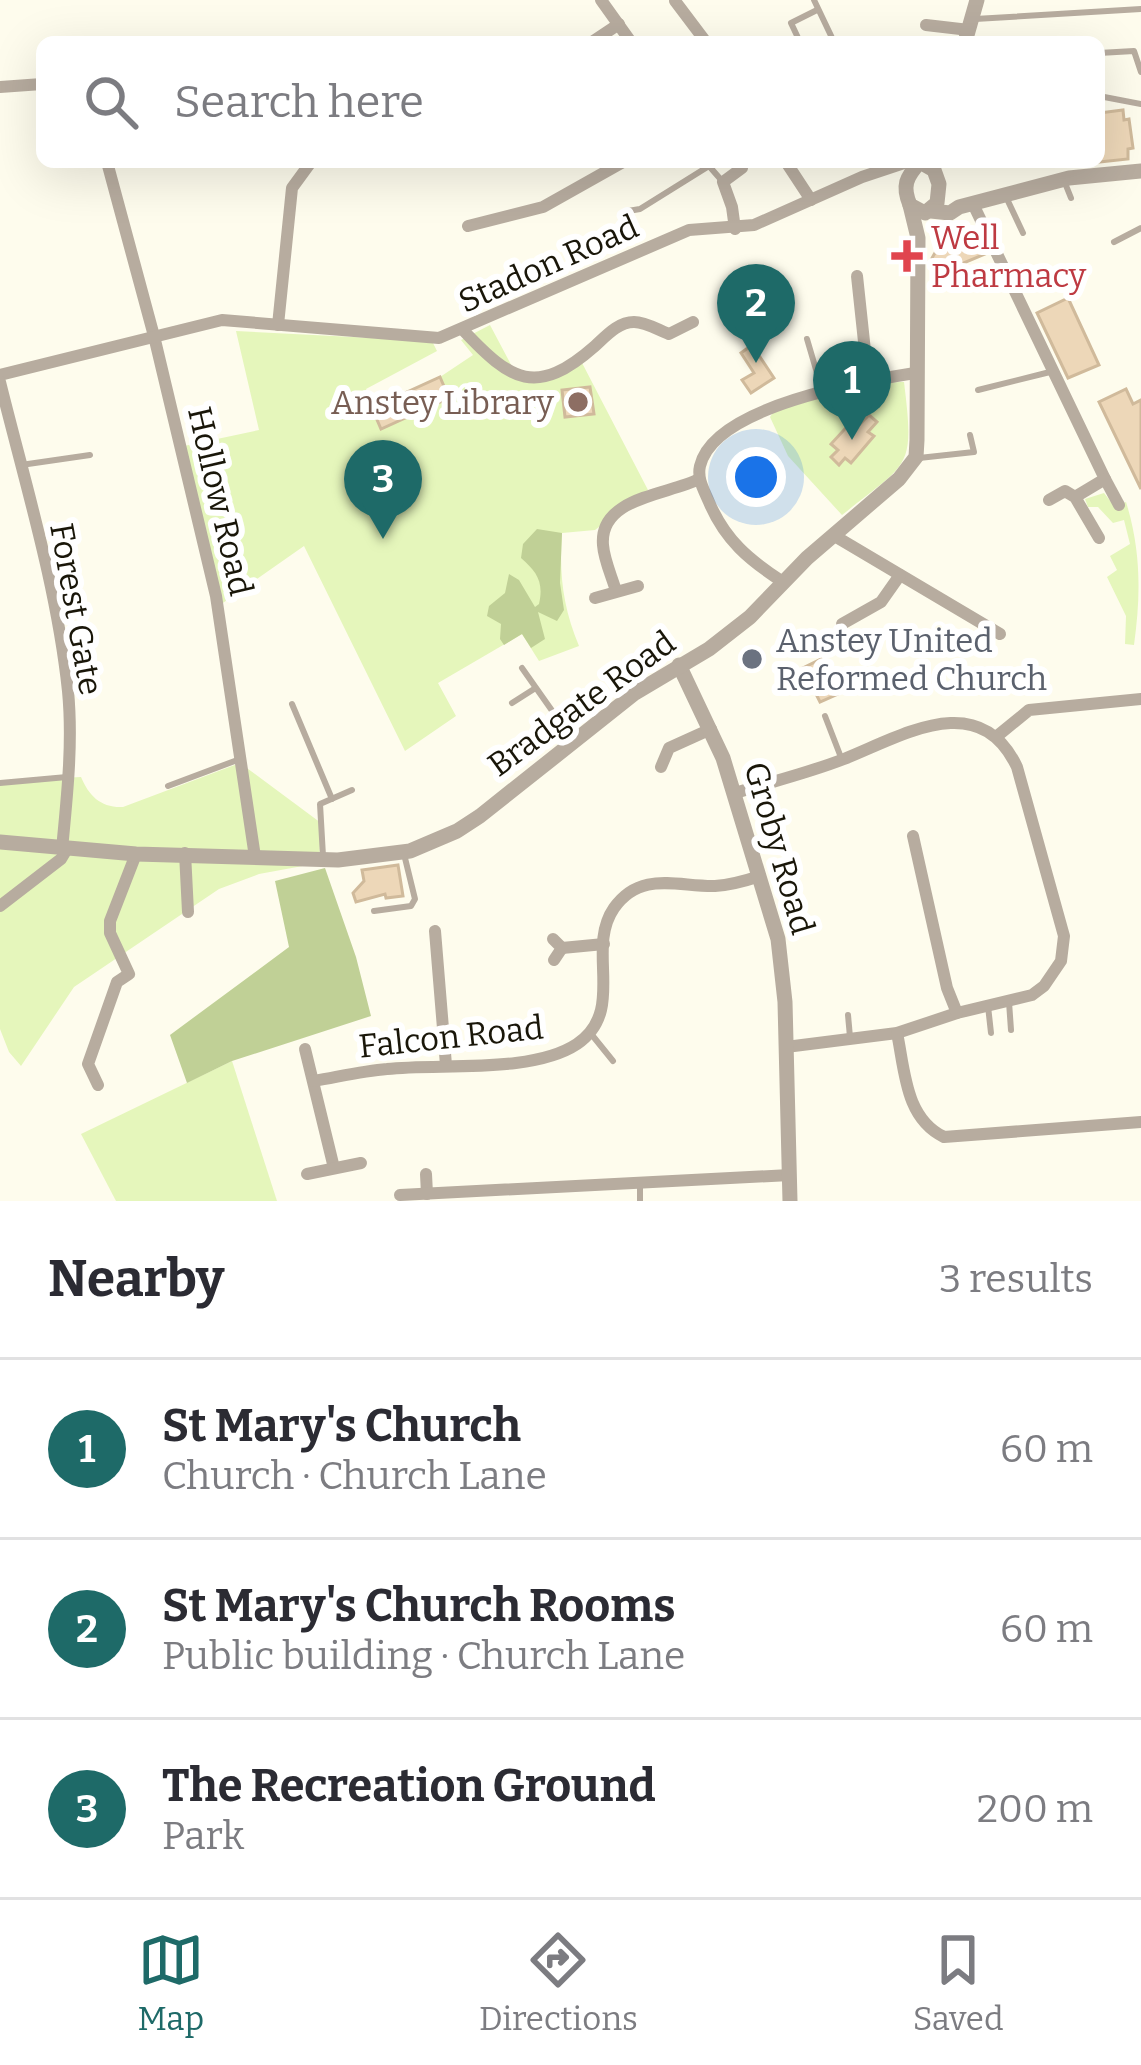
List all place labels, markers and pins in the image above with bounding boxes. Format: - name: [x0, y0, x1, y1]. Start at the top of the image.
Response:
- place label: Well Pharmacy: [931, 218, 1087, 296]
- marker: Well Pharmacy: [894, 243, 920, 269]
- pin: 2: [717, 264, 795, 363]
- pin: 1: [813, 341, 891, 440]
- place label: Anstey Library: [331, 383, 555, 423]
- marker: Anstey Library: [565, 389, 591, 415]
- pin: 3: [344, 440, 422, 539]
- place label: Anstey United Reformed Church: [776, 621, 1047, 699]
- marker: Anstey United Reformed Church: [739, 646, 765, 672]

